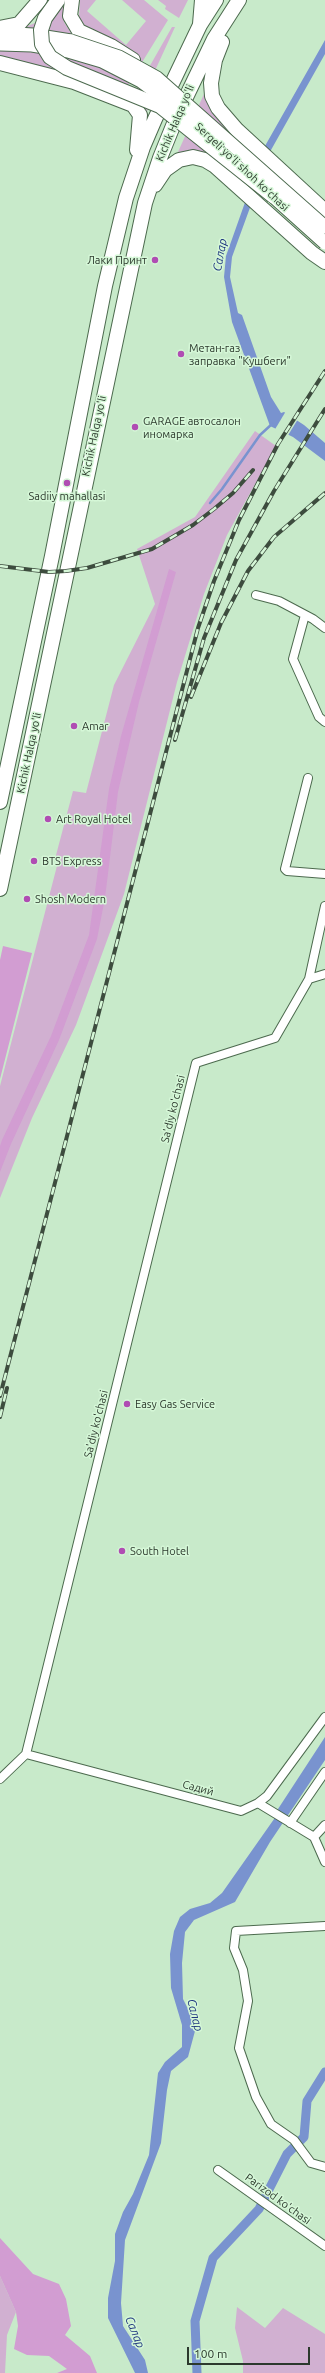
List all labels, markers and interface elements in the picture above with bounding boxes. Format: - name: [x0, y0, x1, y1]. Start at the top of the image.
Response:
- street label: Kichik Halqa yo'li: [153, 83, 197, 163]
- street label: Sergeli yo‘li shoh ko‘chasi: [192, 120, 292, 214]
- water label: Салар: [210, 237, 230, 273]
- place label: Лаки Принт: [87, 253, 147, 267]
- marker: Лаки Принт: [150, 255, 160, 265]
- place label: Метан-газ заправка "Кушбеги": [189, 341, 291, 367]
- marker: Метан-газ заправка "Кушбеги": [176, 349, 186, 359]
- street label: Kichik Halqa yo'li: [79, 394, 109, 478]
- place label: GARAGE автосалон иномарка: [143, 414, 241, 440]
- marker: GARAGE автосалон иномарка: [130, 422, 140, 432]
- marker: Sadiiy mahallasi: [62, 478, 72, 488]
- place label: Sadiiy mahallasi: [29, 489, 105, 503]
- street label: Kichik Halqa yo'li: [14, 711, 44, 795]
- place label: Amar: [82, 719, 108, 733]
- marker: Amar: [69, 721, 79, 731]
- place label: Art Royal Hotel: [56, 812, 131, 826]
- marker: Art Royal Hotel: [43, 814, 53, 824]
- place label: BTS Express: [42, 854, 101, 868]
- marker: BTS Express: [29, 856, 39, 866]
- place label: Shosh Modern: [35, 892, 106, 906]
- marker: Shosh Modern: [22, 894, 32, 904]
- street label: Sa'diy ko'chasi: [158, 1074, 188, 1144]
- street label: Sa'diy ko'chasi: [81, 1389, 111, 1459]
- place label: Easy Gas Service: [135, 1397, 215, 1411]
- marker: Easy Gas Service: [122, 1399, 132, 1409]
- place label: South Hotel: [130, 1544, 189, 1558]
- marker: South Hotel: [117, 1546, 127, 1556]
- street label: Садий: [181, 1777, 215, 1799]
- water label: Салар: [184, 1997, 206, 2033]
- street label: Parizod ko'chasi: [243, 2171, 313, 2227]
- water label: Салар: [122, 2314, 148, 2350]
- scale bar: [189, 2339, 312, 2365]
- text: 100 m: [194, 2347, 227, 2360]

